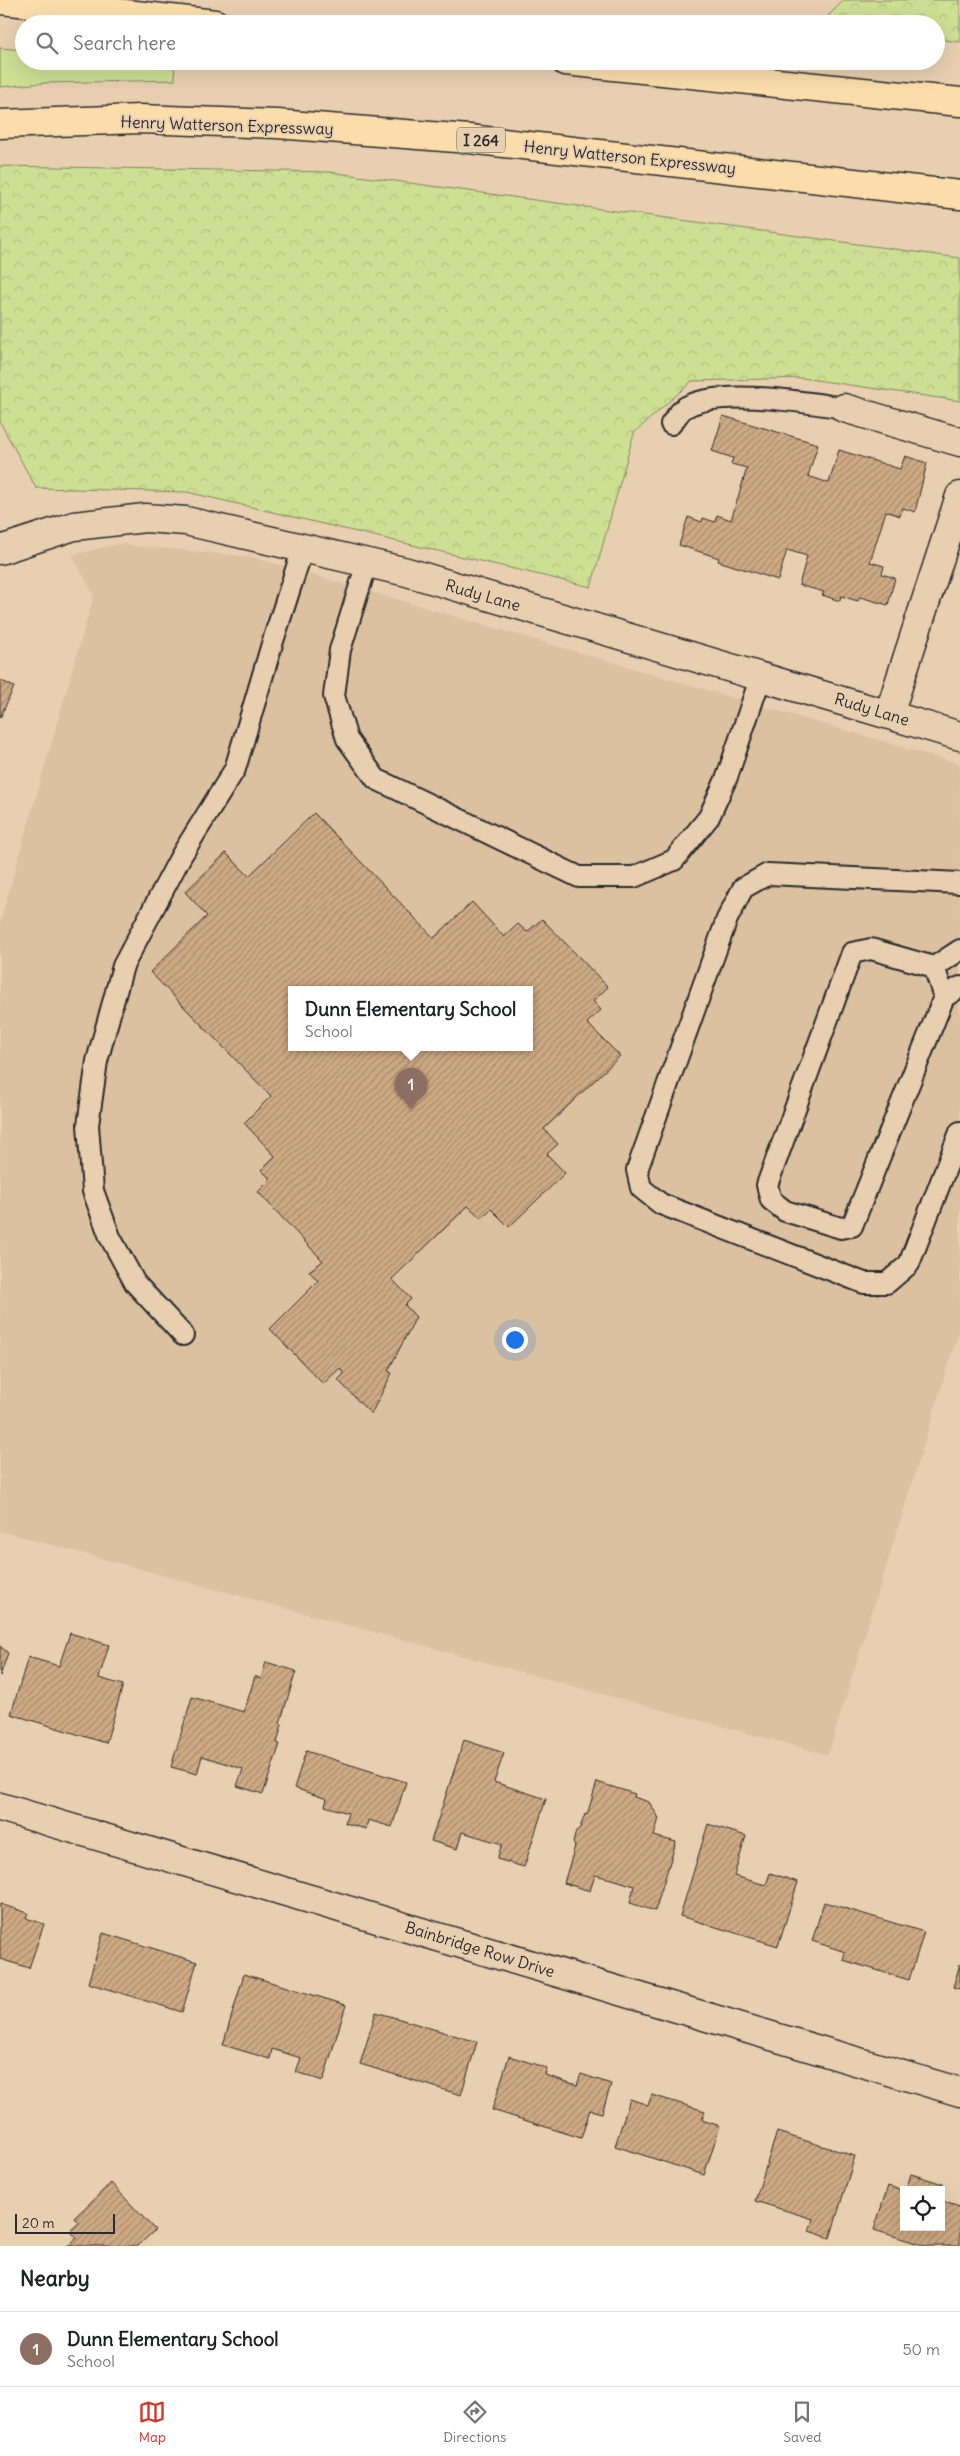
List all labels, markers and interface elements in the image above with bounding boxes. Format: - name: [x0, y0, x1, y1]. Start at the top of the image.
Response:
- search box: [15, 15, 945, 70]
- icon: search: [33, 29, 61, 57]
- text: Search here: [73, 31, 176, 55]
- street label: Henry Watterson Expressway: [120, 111, 334, 139]
- road number: I 264: [457, 128, 505, 152]
- street label: Henry Watterson Expressway: [523, 136, 737, 178]
- street label: Rudy Lane: [443, 575, 523, 615]
- street label: Rudy Lane: [832, 688, 912, 730]
- popup: [288, 986, 533, 1051]
- text: Dunn Elementary School: [305, 997, 516, 1021]
- text: School: [305, 1021, 353, 1041]
- pin: 1: [395, 1068, 427, 1109]
- your location: [502, 1327, 528, 1353]
- street label: Bainbridge Row Drive: [403, 1917, 557, 1981]
- map controls: [900, 2186, 945, 2231]
- button: locate: [900, 2186, 945, 2231]
- scale bar: [15, 2211, 115, 2234]
- text: 20 m: [22, 2214, 55, 2232]
- text: Nearby: [20, 2265, 90, 2292]
- text: Dunn Elementary School: [67, 2327, 279, 2351]
- text: 1: [33, 2339, 39, 2359]
- text: 50 m: [902, 2339, 940, 2359]
- text: School: [67, 2351, 115, 2371]
- tab: Map: [138, 2398, 166, 2446]
- tab: Directions: [443, 2398, 506, 2446]
- tab: Saved: [783, 2398, 822, 2446]

